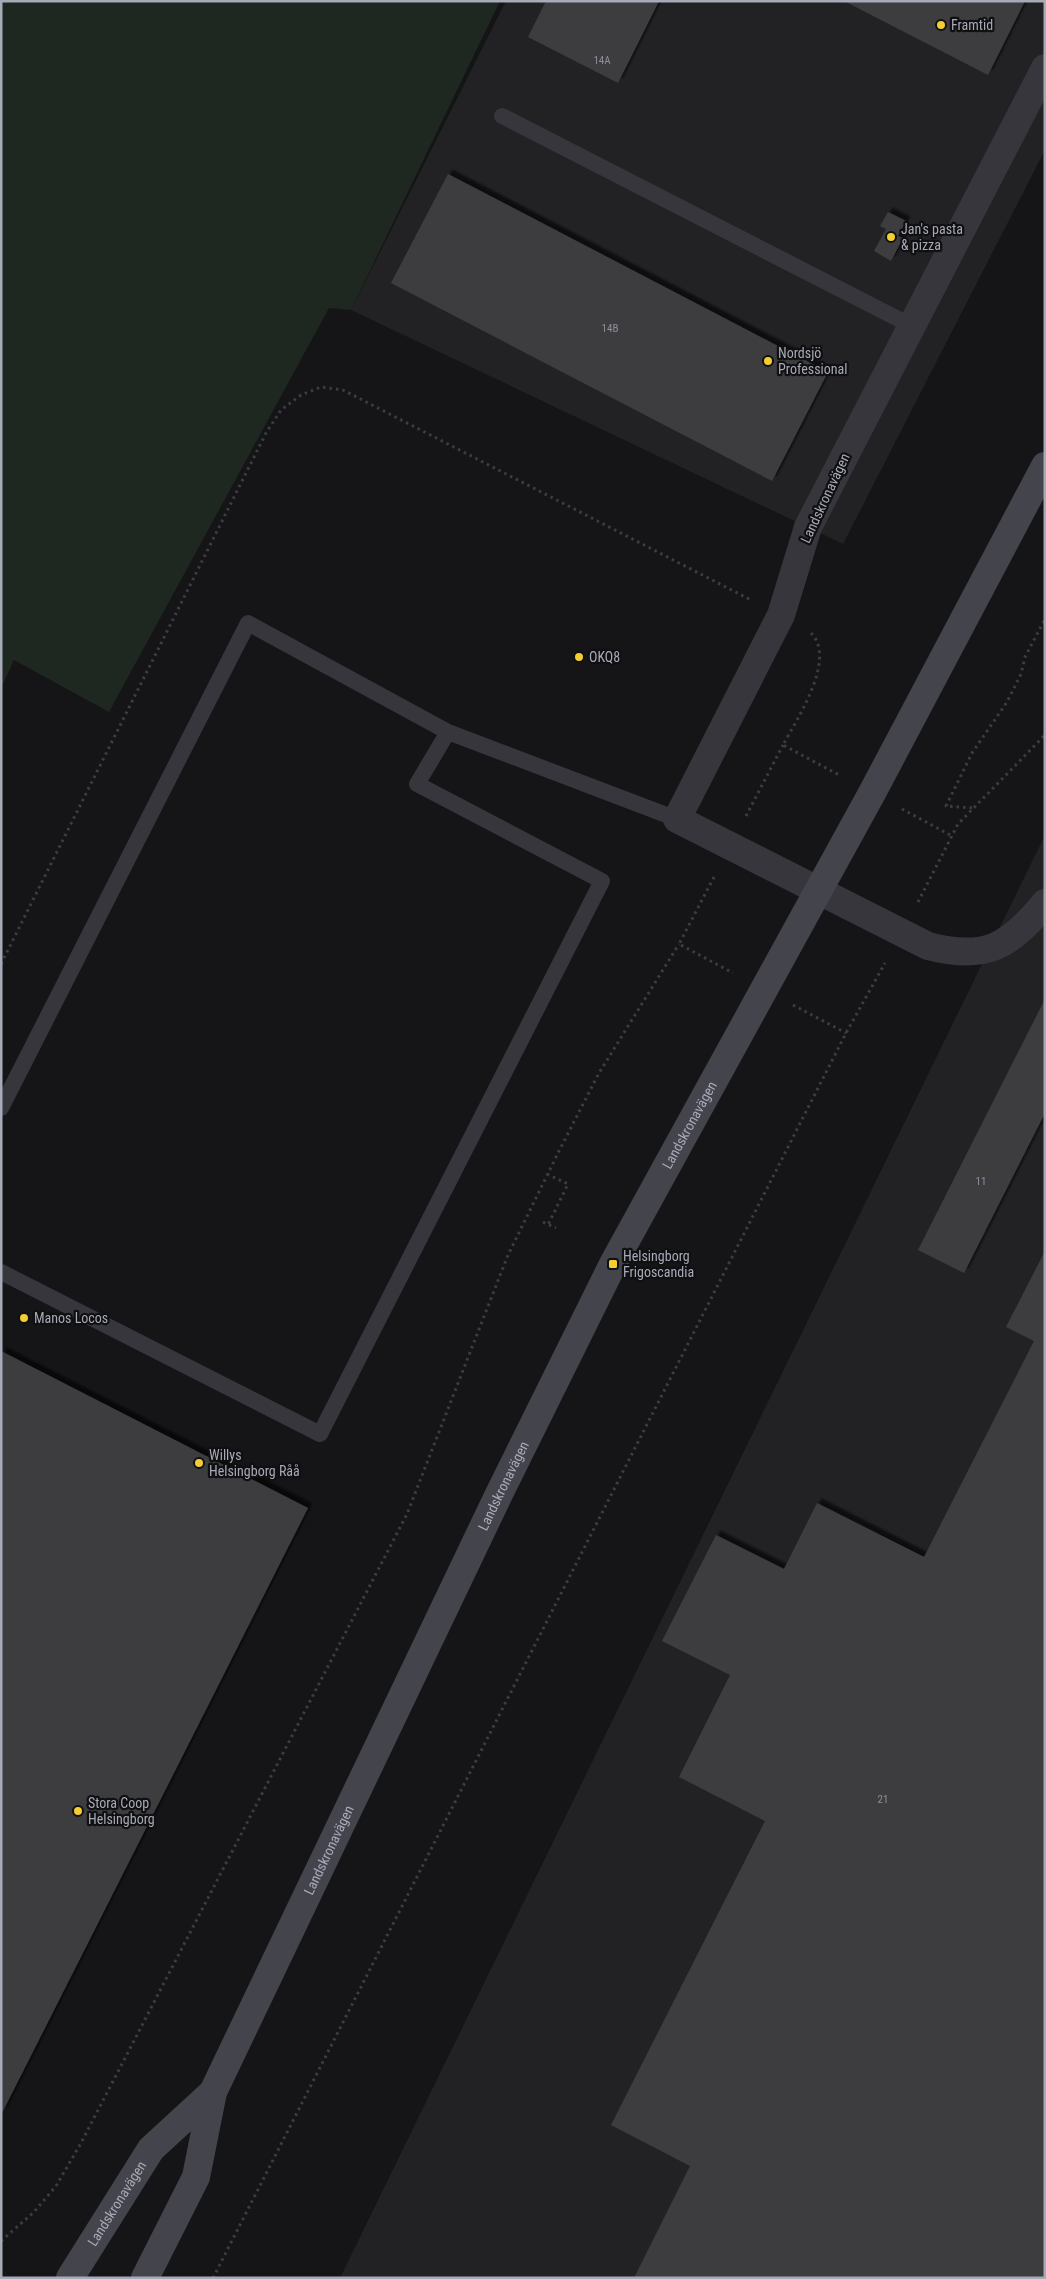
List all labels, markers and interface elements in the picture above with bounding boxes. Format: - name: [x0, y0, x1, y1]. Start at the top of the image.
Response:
- place label: Framtid: [951, 17, 993, 33]
- marker: Framtid: [935, 19, 947, 31]
- house number: 14A: [593, 54, 611, 67]
- place label: Jan's pasta & pizza: [901, 221, 963, 253]
- marker: Jan's pasta & pizza: [885, 231, 897, 243]
- house number: 14B: [602, 322, 618, 335]
- place label: Nordsjö Professional: [778, 345, 847, 377]
- marker: Nordsjö Professional: [762, 355, 774, 367]
- street label: Landskronavägen: [797, 451, 853, 545]
- place label: OKQ8: [589, 649, 620, 665]
- marker: OKQ8: [573, 651, 585, 663]
- street label: Landskronavägen: [659, 1079, 720, 1171]
- house number: 11: [976, 1175, 986, 1188]
- place label: Helsingborg Frigoscandia: [623, 1248, 694, 1280]
- marker: Helsingborg Frigoscandia: [607, 1258, 619, 1270]
- place label: Manos Locos: [34, 1310, 108, 1326]
- marker: Manos Locos: [18, 1312, 30, 1324]
- street label: Landskronavägen: [475, 1439, 532, 1533]
- place label: Willys Helsingborg Råå: [209, 1447, 300, 1479]
- marker: Willys Helsingborg Råå: [193, 1457, 205, 1469]
- house number: 21: [878, 1793, 888, 1806]
- place label: Stora Coop Helsingborg: [88, 1795, 155, 1827]
- street label: Landskronavägen: [301, 1803, 357, 1897]
- marker: Stora Coop Helsingborg: [72, 1805, 84, 1817]
- street label: Landskronavägen: [84, 2158, 149, 2249]

